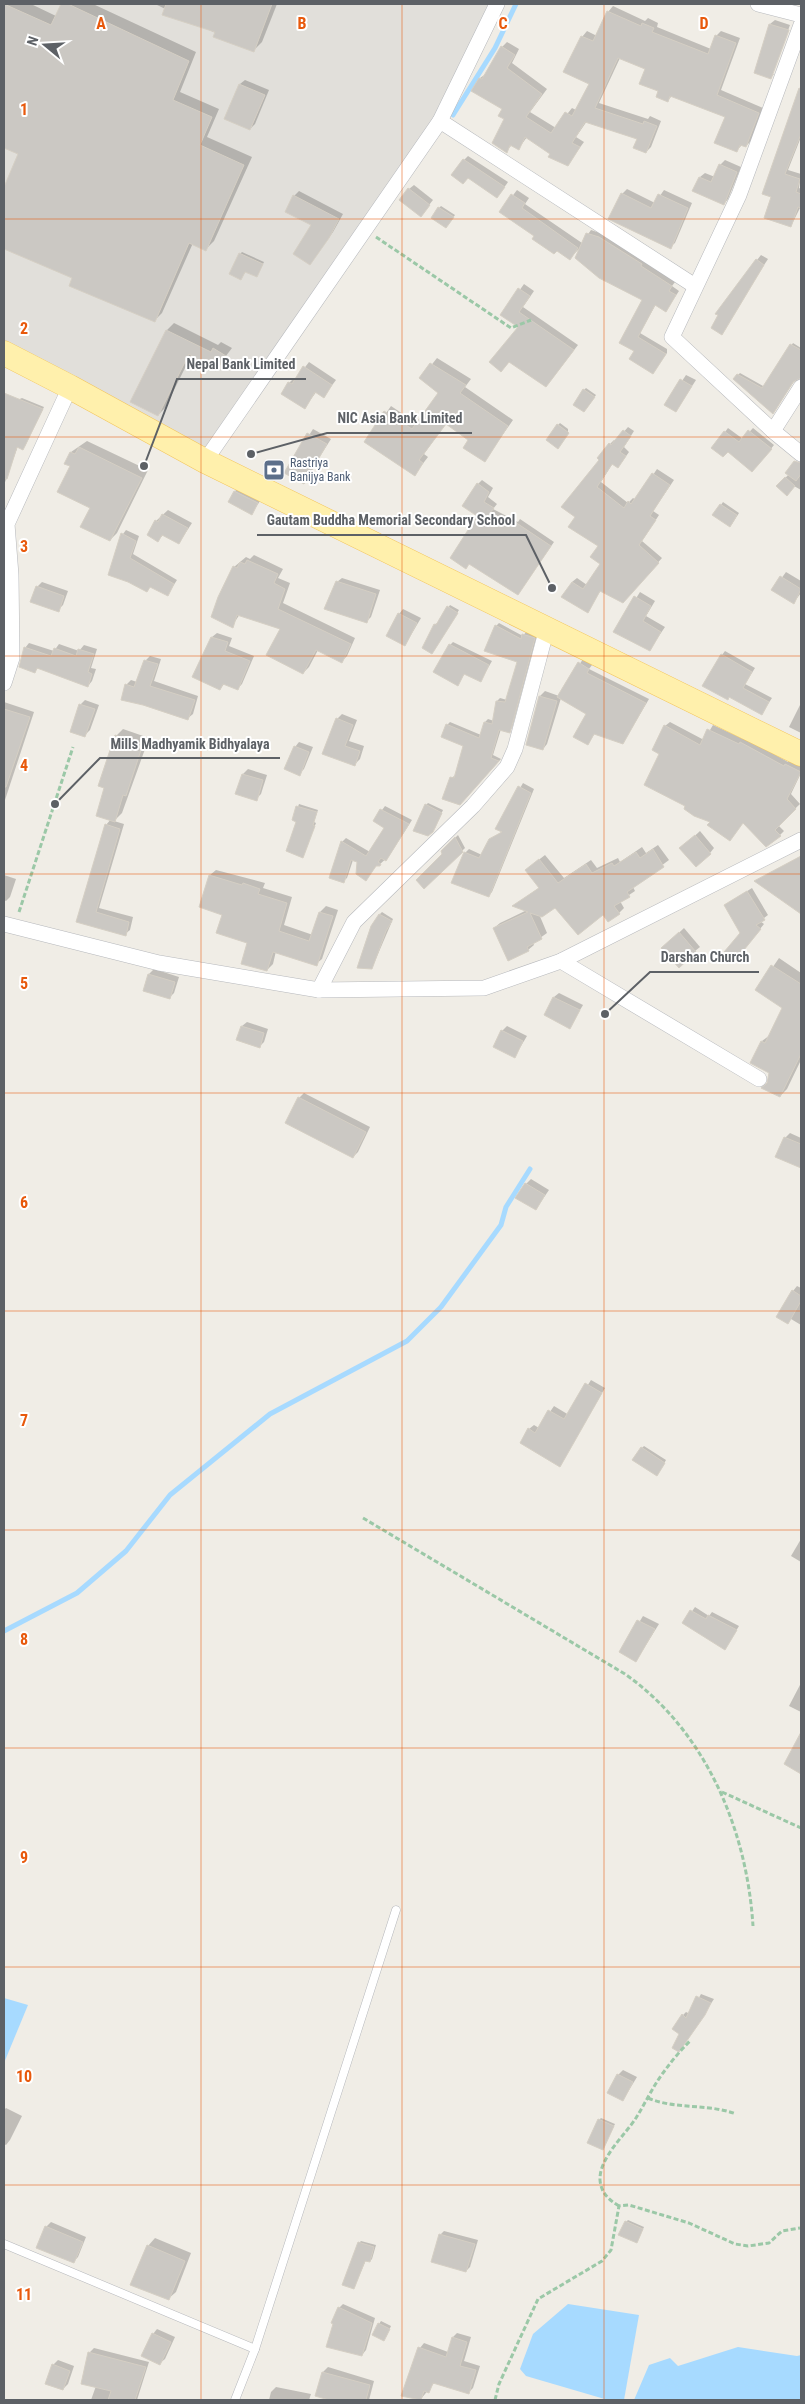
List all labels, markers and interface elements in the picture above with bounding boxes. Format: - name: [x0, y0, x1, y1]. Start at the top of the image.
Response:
- text: A: [96, 14, 106, 33]
- text: B: [298, 14, 307, 33]
- text: C: [498, 14, 508, 33]
- text: D: [699, 14, 709, 33]
- north arrow: [20, 20, 70, 70]
- text: N: [24, 34, 42, 48]
- text: 1: [20, 100, 28, 119]
- text: 2: [20, 319, 28, 338]
- callout: Nepal Bank Limited: [177, 350, 306, 379]
- text: Nepal Bank Limited: [187, 356, 295, 372]
- callout: NIC Asia Bank Limited: [327, 404, 472, 433]
- text: NIC Asia Bank Limited: [338, 410, 463, 426]
- place label: Rastriya Banijya Bank: [290, 456, 351, 484]
- bank icon: Rastriya Banijya Bank: [262, 458, 286, 482]
- callout: Gautam Buddha Memorial Secondary School: [257, 506, 526, 535]
- text: Gautam Buddha Memorial Secondary School: [267, 512, 515, 528]
- text: 3: [20, 537, 28, 556]
- callout: Mills Madhyamik Bidhyalaya: [100, 729, 280, 758]
- text: Mills Madhyamik Bidhyalaya: [110, 736, 270, 752]
- text: 4: [20, 756, 28, 775]
- callout: Darshan Church: [650, 943, 759, 972]
- text: Darshan Church: [661, 949, 749, 965]
- text: 5: [20, 974, 28, 993]
- text: 6: [20, 1193, 28, 1212]
- text: 7: [20, 1411, 28, 1430]
- text: 8: [20, 1630, 28, 1649]
- text: 9: [20, 1848, 28, 1867]
- text: 10: [16, 2067, 32, 2086]
- text: 11: [16, 2285, 32, 2304]

